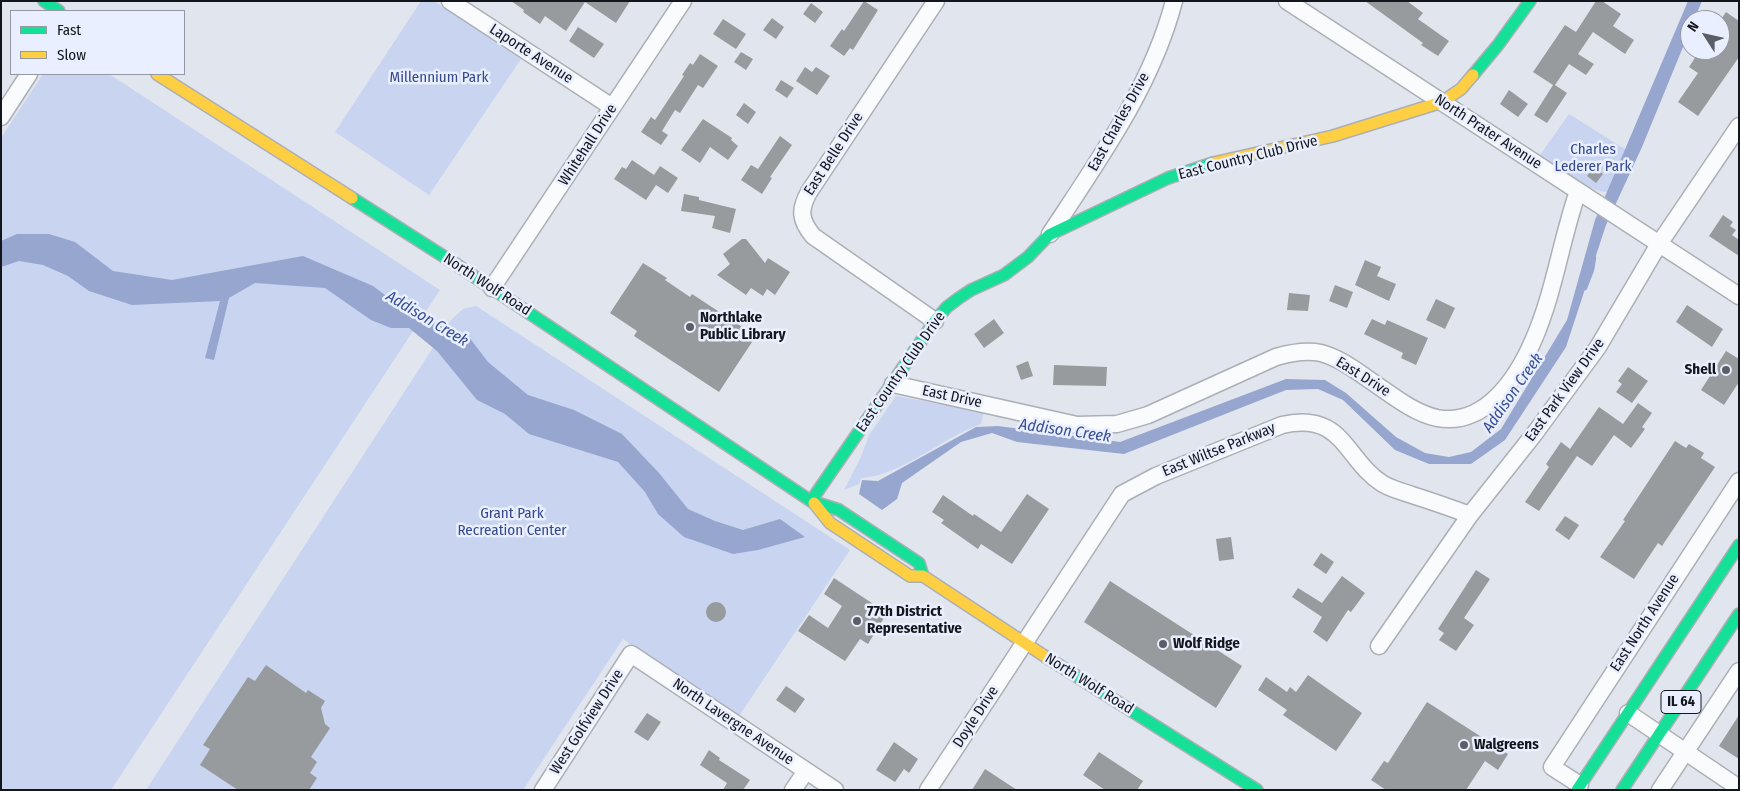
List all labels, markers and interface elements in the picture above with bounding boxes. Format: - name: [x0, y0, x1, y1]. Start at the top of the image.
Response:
- legend: [10, 10, 185, 75]
- north arrow: [1680, 10, 1730, 60]
- text: N: [1684, 18, 1702, 35]
- street label: Laporte Avenue: [486, 20, 576, 88]
- text: Fast: [57, 21, 81, 39]
- text: Slow: [57, 46, 86, 64]
- park label: Millennium Park: [390, 69, 488, 87]
- street label: East Charles Drive: [1084, 70, 1154, 174]
- street label: North Prater Avenue: [1431, 91, 1545, 173]
- street label: Whitehall Drive: [555, 101, 621, 189]
- street label: East Belle Drive: [801, 109, 867, 199]
- street label: East Country Club Drive: [1177, 132, 1319, 184]
- park label: Charles Lederer Park: [1555, 141, 1631, 176]
- street label: North Wolf Road: [440, 250, 534, 320]
- water label: Addison Creek: [382, 287, 472, 351]
- street label: East Country Club Drive: [853, 308, 949, 436]
- place label: Northlake Public Library: [700, 309, 786, 344]
- marker: Northlake Public Library: [684, 321, 696, 333]
- street label: East Park View Drive: [1522, 335, 1608, 445]
- water label: Addison Creek: [1479, 350, 1547, 436]
- street label: East Drive: [1332, 353, 1394, 401]
- place label: Shell: [1685, 361, 1716, 379]
- marker: Shell: [1720, 364, 1732, 376]
- street label: East Drive: [920, 382, 984, 412]
- water label: Addison Creek: [1018, 415, 1112, 447]
- street label: East Wiltse Parkway: [1160, 419, 1278, 481]
- park label: Grant Park Recreation Center: [457, 505, 567, 540]
- street label: East North Avenue: [1607, 571, 1683, 675]
- place label: 77th District Representative: [867, 603, 962, 638]
- marker: 77th District Representative: [851, 615, 863, 627]
- place label: Wolf Ridge: [1173, 635, 1240, 653]
- marker: Wolf Ridge: [1157, 638, 1169, 650]
- street label: North Wolf Road: [1042, 650, 1136, 718]
- street label: West Golfview Drive: [546, 666, 628, 778]
- street label: North Lavergne Avenue: [669, 675, 797, 769]
- street label: Doyle Drive: [949, 683, 1003, 751]
- road number: IL 64: [1661, 690, 1701, 714]
- place label: Walgreens: [1474, 736, 1539, 754]
- marker: Walgreens: [1458, 739, 1470, 751]

